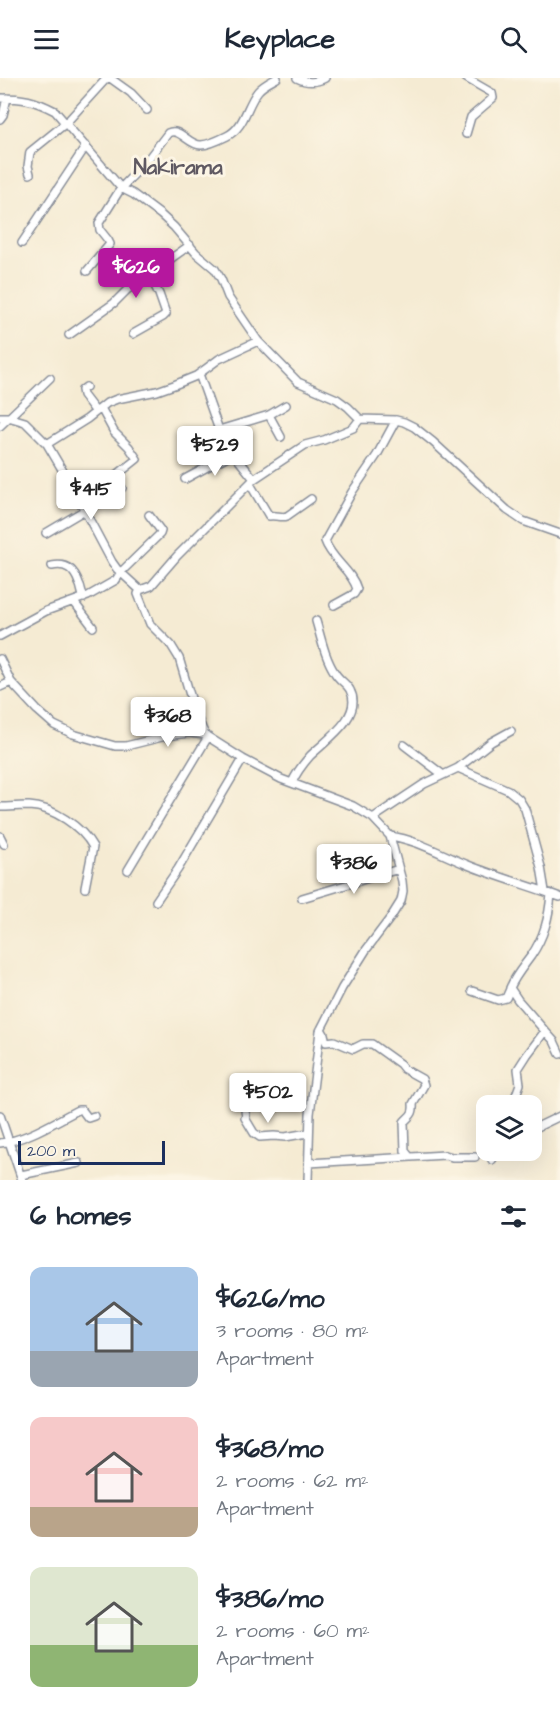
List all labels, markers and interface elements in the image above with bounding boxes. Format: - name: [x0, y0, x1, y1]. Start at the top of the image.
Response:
- text: Keyplace: [225, 20, 335, 58]
- icon: menu: [30, 23, 63, 56]
- icon: search: [497, 23, 530, 56]
- district label: Nakirama: [133, 153, 223, 182]
- pin: $626: [100, 248, 172, 299]
- text: $626: [112, 253, 160, 281]
- pin: $529: [179, 426, 251, 477]
- text: $529: [191, 431, 239, 459]
- pin: $415: [55, 470, 127, 521]
- text: $415: [70, 475, 112, 503]
- pin: $368: [132, 697, 204, 748]
- text: $368: [145, 702, 191, 730]
- pin: $386: [318, 844, 390, 895]
- text: $386: [331, 849, 377, 877]
- pin: $502: [232, 1073, 304, 1124]
- text: $502: [243, 1078, 293, 1106]
- map controls: [476, 1095, 542, 1161]
- button: layers: [476, 1095, 542, 1161]
- scale bar: [18, 1138, 165, 1166]
- text: 200 m: [27, 1140, 75, 1162]
- text: 6 homes: [30, 1198, 132, 1234]
- icon: filters: [497, 1200, 530, 1233]
- text: $626/mo: [216, 1281, 325, 1317]
- icon: home: [78, 1291, 150, 1363]
- text: 3 rooms · 80 m²: [216, 1317, 369, 1345]
- text: Apartment: [216, 1345, 314, 1373]
- text: $368/mo: [216, 1431, 324, 1467]
- icon: home: [78, 1441, 150, 1513]
- text: 2 rooms · 62 m²: [216, 1467, 368, 1495]
- text: Apartment: [216, 1495, 314, 1523]
- text: $386/mo: [216, 1581, 324, 1617]
- icon: home: [78, 1591, 150, 1663]
- text: 2 rooms · 60 m²: [216, 1617, 370, 1645]
- text: Apartment: [216, 1645, 314, 1673]

